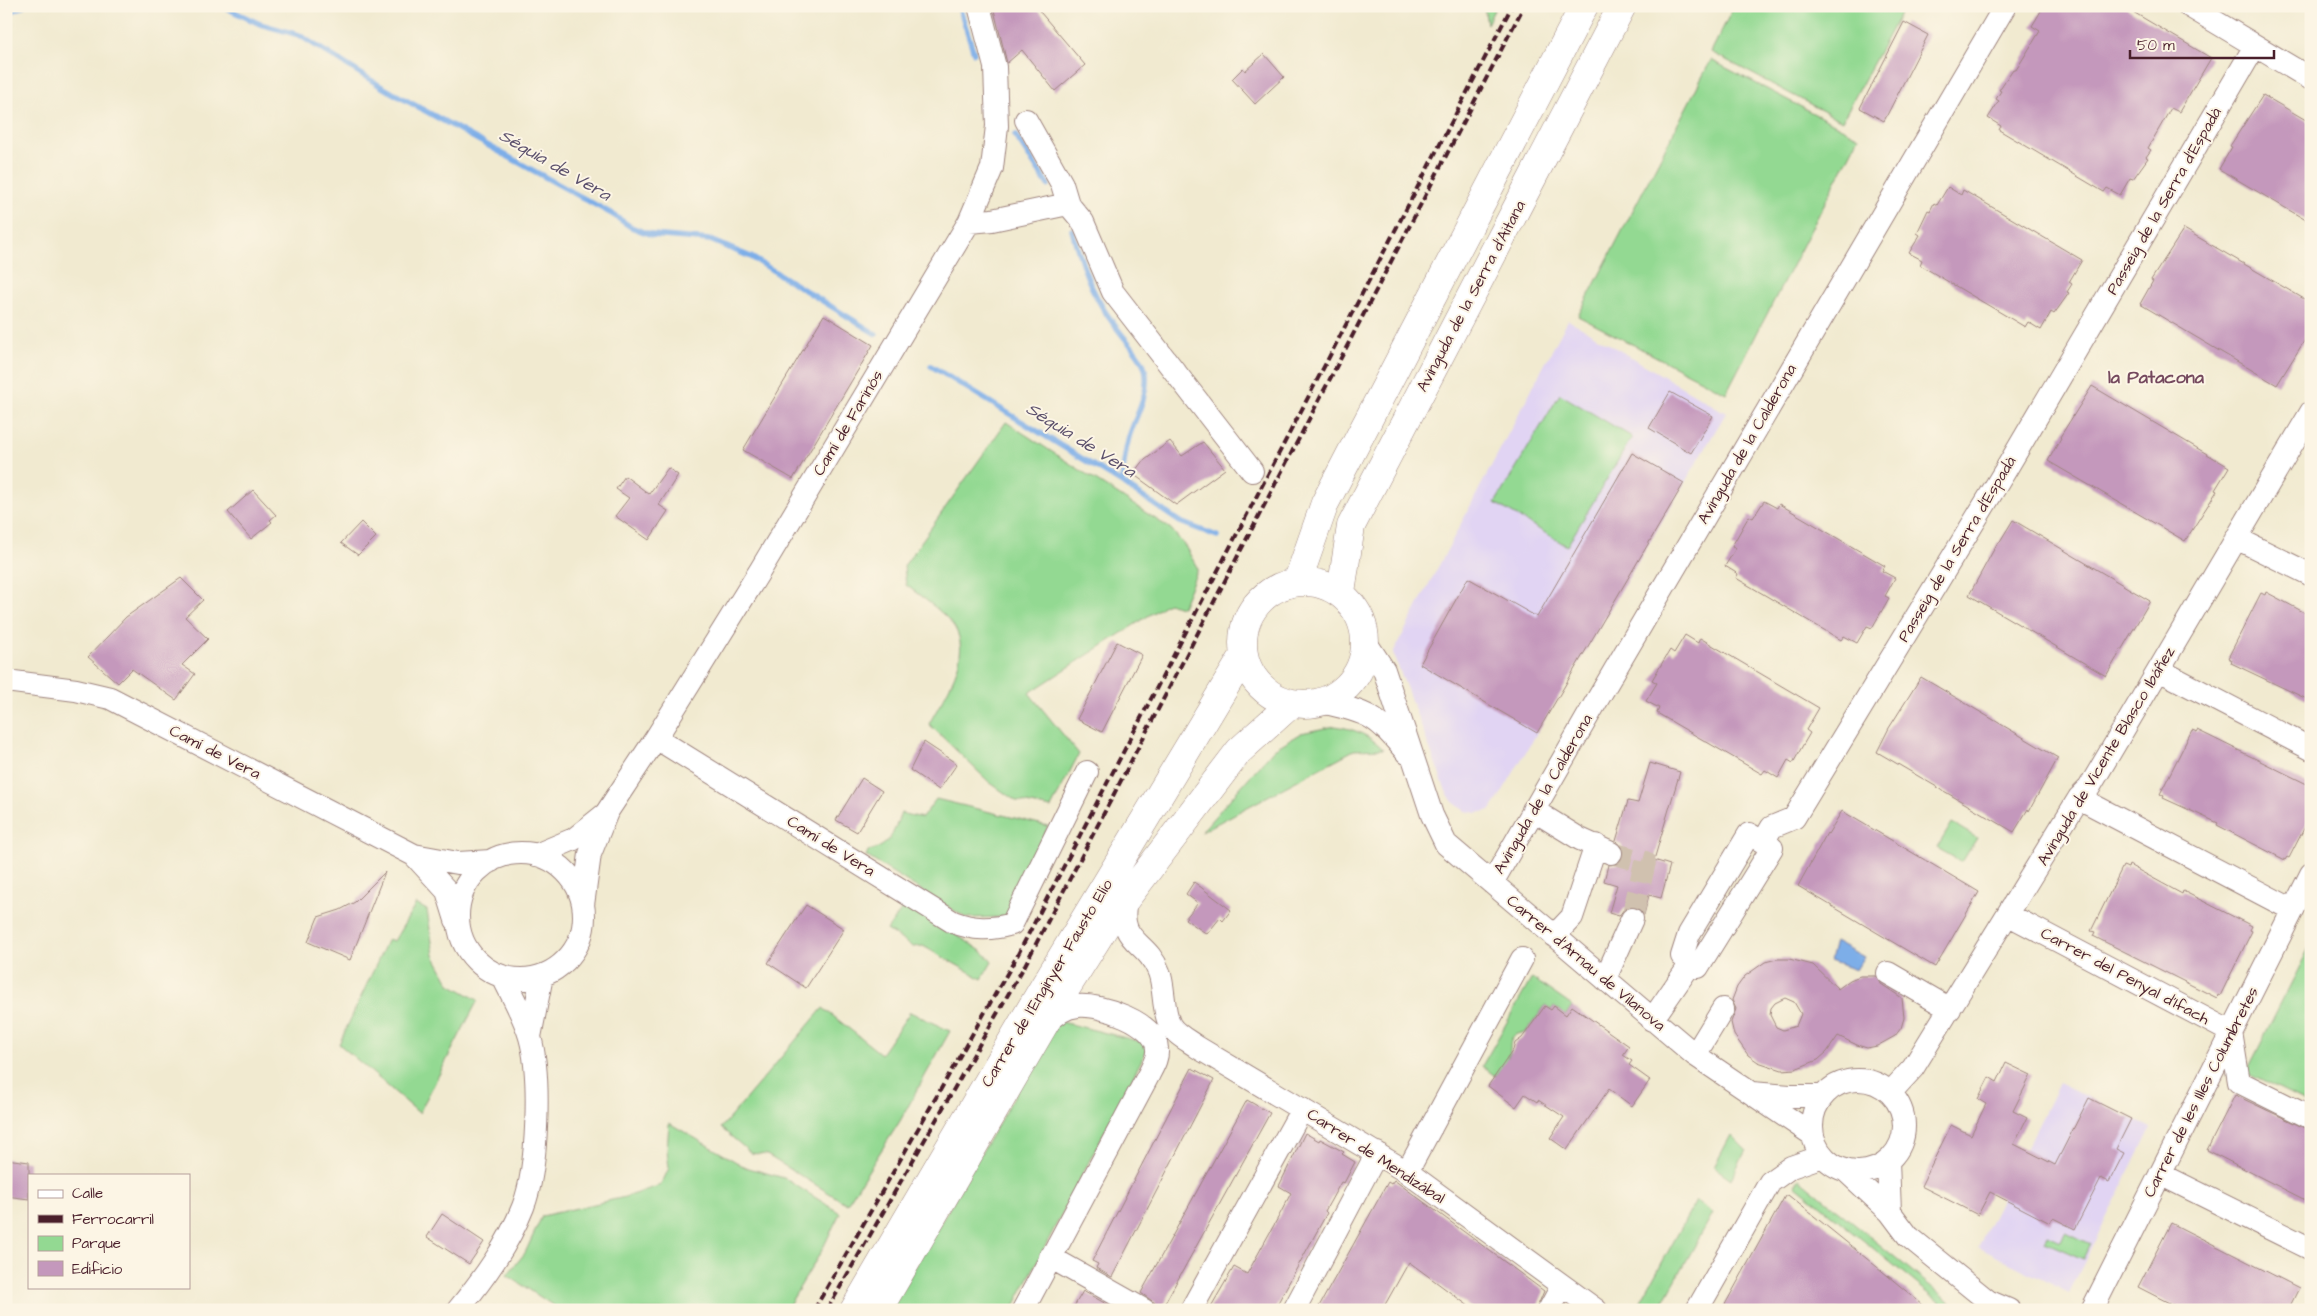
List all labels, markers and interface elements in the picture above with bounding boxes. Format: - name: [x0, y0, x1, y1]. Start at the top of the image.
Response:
- scale bar: [2130, 28, 2273, 60]
- text: 50 m: [2137, 35, 2175, 56]
- street label: Passeig de la Serra d'Espadà: [2101, 103, 2228, 299]
- water label: Séquia de Vera: [495, 123, 616, 208]
- street label: Avinguda de la Serra d'Aitana: [1411, 196, 1532, 396]
- street label: Avinguda de la Calderona: [1692, 360, 1803, 528]
- district label: la Patacona: [2108, 365, 2205, 390]
- street label: Camí de Farinós: [808, 366, 888, 480]
- water label: Séquia de Vera: [1021, 396, 1141, 484]
- street label: Passeig de la Serra d'Espadà: [1893, 452, 2022, 647]
- street label: Avinguda de Vicente Blasco Ibáñez: [2032, 642, 2181, 870]
- street label: Avinguda de la Calderona: [1488, 710, 1599, 878]
- street label: Camí de Vera: [166, 720, 264, 784]
- street label: Camí de Vera: [783, 810, 879, 882]
- street label: Carrer de l'Enginyer Fausto Elío: [976, 875, 1119, 1092]
- street label: Carrer d'Arnau de Vilanova: [1502, 890, 1670, 1036]
- street label: Carrer del Penyal d'Ifach: [2036, 922, 2213, 1031]
- street label: Carrer de les Illes Columbretes: [2138, 983, 2264, 1201]
- street label: Carrer de Mendizábal: [1303, 1103, 1449, 1209]
- legend: [28, 1174, 190, 1288]
- text: Calle: [72, 1183, 103, 1204]
- text: Ferrocarril: [72, 1209, 154, 1230]
- text: Parque: [72, 1233, 121, 1254]
- text: Edificio: [72, 1259, 123, 1280]

